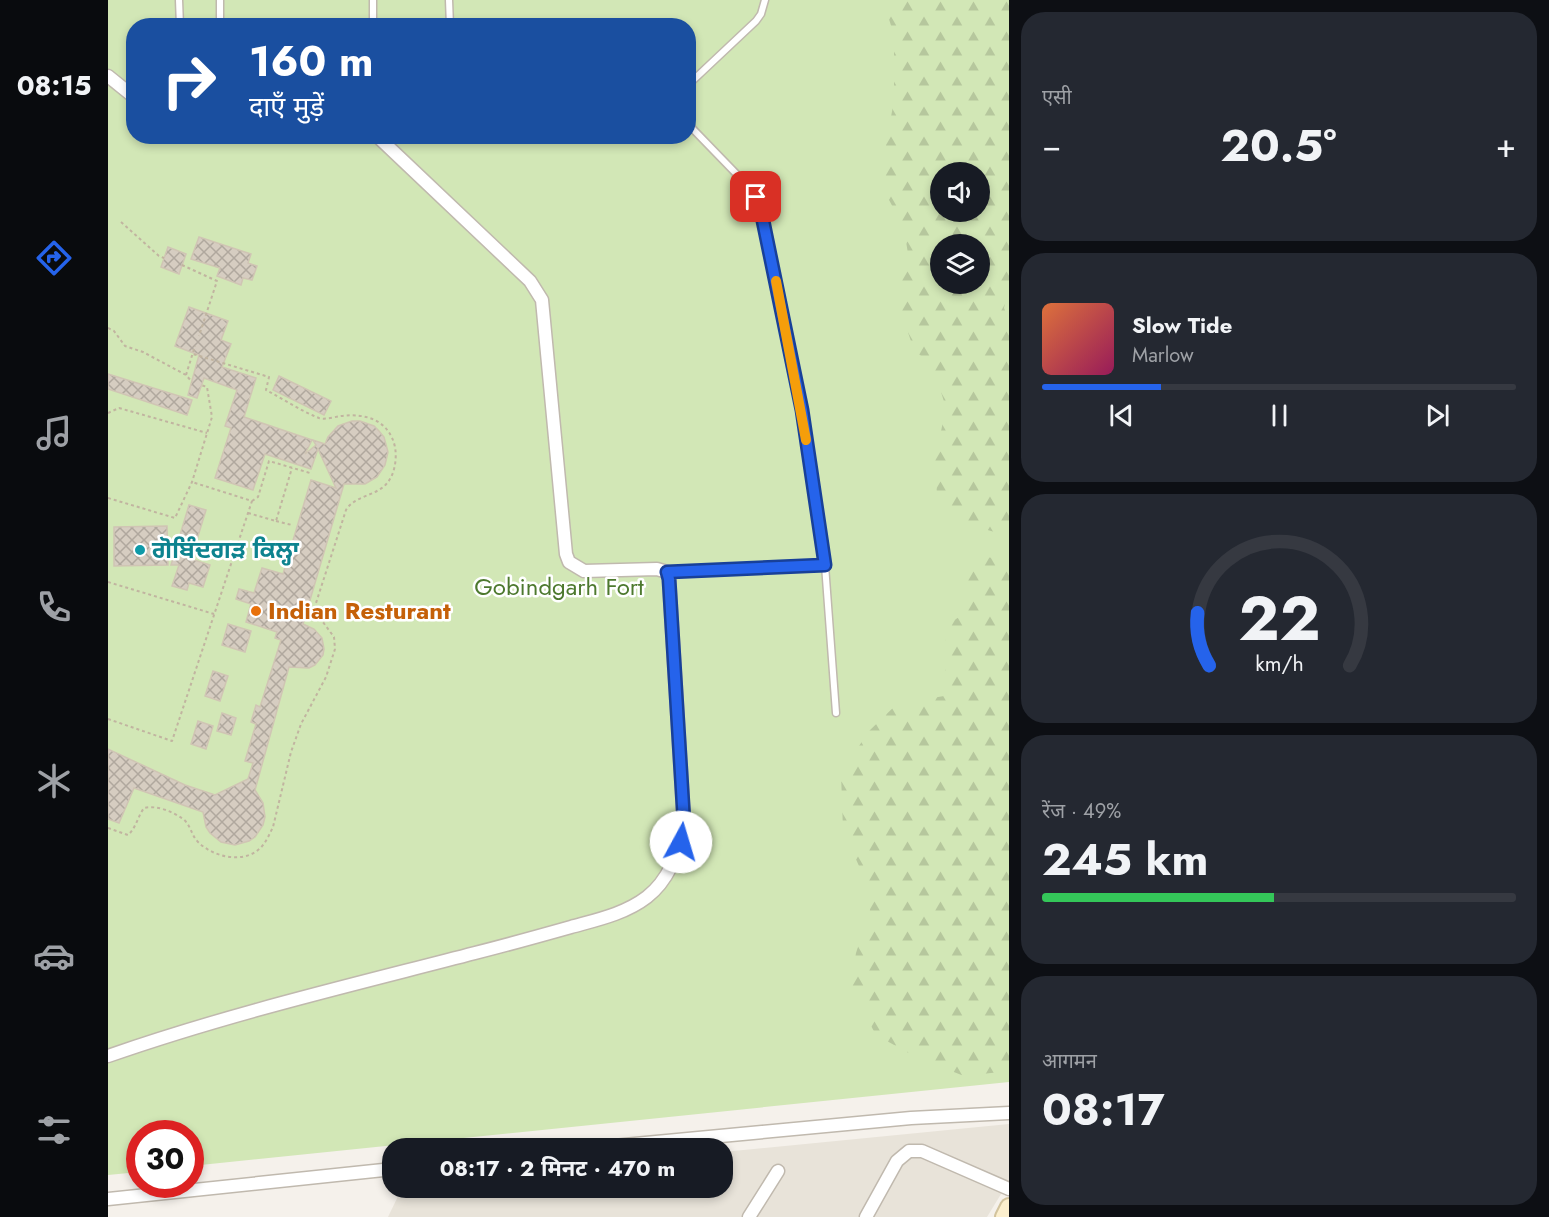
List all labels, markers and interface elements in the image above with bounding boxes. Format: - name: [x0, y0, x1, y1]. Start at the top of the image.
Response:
- text: 160 m: [249, 31, 373, 92]
- icon: right: [150, 42, 228, 120]
- text: 08:15: [17, 66, 91, 105]
- text: एसी: [1042, 83, 1072, 112]
- text: दाएँ मुड़ें: [249, 87, 324, 126]
- text: 20.5°: [1220, 113, 1337, 178]
- text: −: [1042, 122, 1061, 169]
- text: +: [1496, 122, 1516, 169]
- map controls: [930, 162, 990, 294]
- button: sound: [930, 162, 990, 222]
- pin: [730, 171, 781, 222]
- icon: arrive: [739, 180, 772, 213]
- button: layers: [930, 234, 990, 294]
- icon: directions: [33, 237, 75, 279]
- text: Slow Tide: [1132, 309, 1232, 341]
- text: Marlow: [1132, 341, 1194, 370]
- icon: previous: [1105, 399, 1138, 432]
- icon: pause: [1263, 399, 1296, 432]
- icon: next: [1421, 399, 1454, 432]
- icon: music: [33, 412, 75, 454]
- place label: ਗੋਬਿੰਦਗੜ ਕਿਲ੍ਹਾ: [151, 532, 300, 567]
- marker: ਗੋਬਿੰਦਗੜ ਕਿਲ੍ਹਾ: [133, 543, 147, 557]
- park label: Gobindgarh Fort: [474, 569, 644, 604]
- text: 22: [1238, 573, 1320, 663]
- icon: phone: [33, 586, 75, 628]
- place label: Indian Resturant: [268, 593, 451, 628]
- marker: Indian Resturant: [249, 604, 263, 618]
- text: km/h: [1255, 648, 1303, 679]
- icon: climate: [33, 760, 75, 802]
- text: रेंज · 49%: [1042, 797, 1121, 826]
- position arrow: [649, 810, 713, 874]
- text: 245 km: [1042, 827, 1208, 892]
- icon: car: [33, 935, 75, 977]
- text: आगमन: [1042, 1047, 1097, 1076]
- text: 08:17: [1042, 1077, 1165, 1142]
- icon: filters: [33, 1109, 75, 1151]
- speed limit sign: 30: [126, 1120, 204, 1198]
- text: 08:17 · 2 मिनट · 470 m: [440, 1152, 675, 1184]

